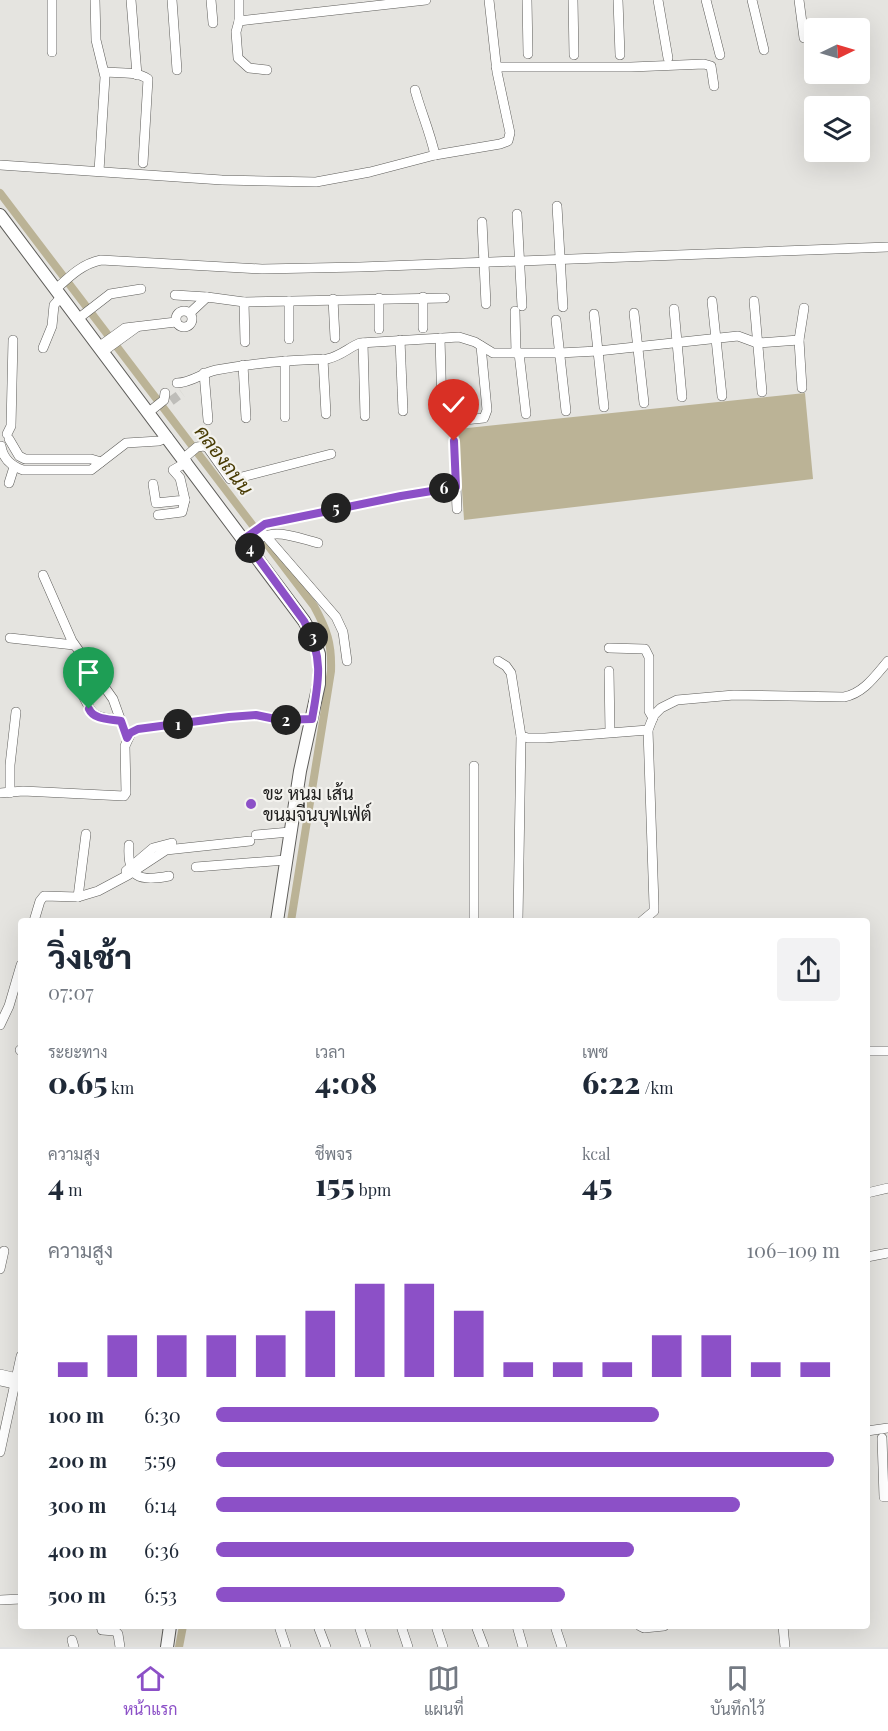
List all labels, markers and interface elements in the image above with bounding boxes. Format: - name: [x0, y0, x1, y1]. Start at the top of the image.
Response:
- north arrow: [804, 18, 870, 84]
- map controls: [804, 18, 870, 162]
- button: layers: [804, 96, 870, 162]
- pin: [428, 379, 479, 441]
- icon: check: [437, 388, 470, 421]
- water label: คลองถนน: [190, 418, 261, 500]
- pin: 6: [429, 473, 459, 503]
- text: 6: [440, 477, 448, 498]
- pin: 5: [321, 493, 351, 523]
- text: 5: [332, 497, 340, 518]
- pin: 4: [235, 533, 265, 563]
- text: 4: [246, 537, 254, 558]
- pin: 3: [298, 622, 328, 652]
- text: 3: [309, 626, 317, 647]
- pin: [63, 647, 114, 709]
- icon: arrive: [72, 656, 105, 689]
- pin: 2: [271, 705, 301, 735]
- pin: 1: [163, 709, 193, 739]
- text: 2: [282, 709, 290, 730]
- text: 1: [175, 713, 181, 734]
- place label: ขะ หนม เส้น ขนมจีนบุฟเฟ่ต์: [263, 781, 372, 827]
- marker: ขะ หนม เส้น ขนมจีนบุฟเฟ่ต์: [244, 797, 258, 811]
- text: วิ่งเช้า: [48, 933, 132, 977]
- button: share: [777, 938, 840, 1001]
- text: 07:07: [48, 978, 94, 1005]
- text: ระยะทาง: [48, 1041, 108, 1062]
- text: เวลา: [315, 1041, 345, 1062]
- text: เพซ: [582, 1041, 608, 1062]
- text: 0.65: [48, 1062, 108, 1102]
- text: 4:08: [315, 1062, 377, 1102]
- text: 6:22: [582, 1062, 641, 1102]
- text: km: [108, 1077, 134, 1098]
- text: /km: [641, 1077, 673, 1098]
- text: ความสูง: [48, 1143, 100, 1164]
- text: ชีพจร: [315, 1143, 353, 1164]
- text: kcal: [582, 1143, 611, 1164]
- text: 4: [48, 1164, 64, 1204]
- text: 155: [315, 1164, 355, 1204]
- text: 45: [582, 1164, 612, 1204]
- text: m: [64, 1179, 82, 1200]
- text: bpm: [355, 1179, 391, 1200]
- text: ความสูง: [48, 1236, 113, 1263]
- text: 106–109 m: [747, 1236, 840, 1263]
- text: 100 m: [48, 1401, 104, 1428]
- text: 6:30: [144, 1401, 181, 1428]
- text: 200 m: [48, 1446, 107, 1473]
- text: 5:59: [144, 1446, 176, 1473]
- text: 300 m: [48, 1491, 106, 1518]
- text: 6:14: [144, 1491, 177, 1518]
- text: 400 m: [48, 1536, 107, 1563]
- text: 6:36: [144, 1536, 179, 1563]
- text: 500 m: [48, 1581, 106, 1608]
- text: 6:53: [144, 1581, 177, 1608]
- tab: หน้าแรก: [123, 1662, 178, 1719]
- tab: แผนที่: [424, 1662, 464, 1719]
- tab: บันทึกไว้: [710, 1662, 765, 1719]

